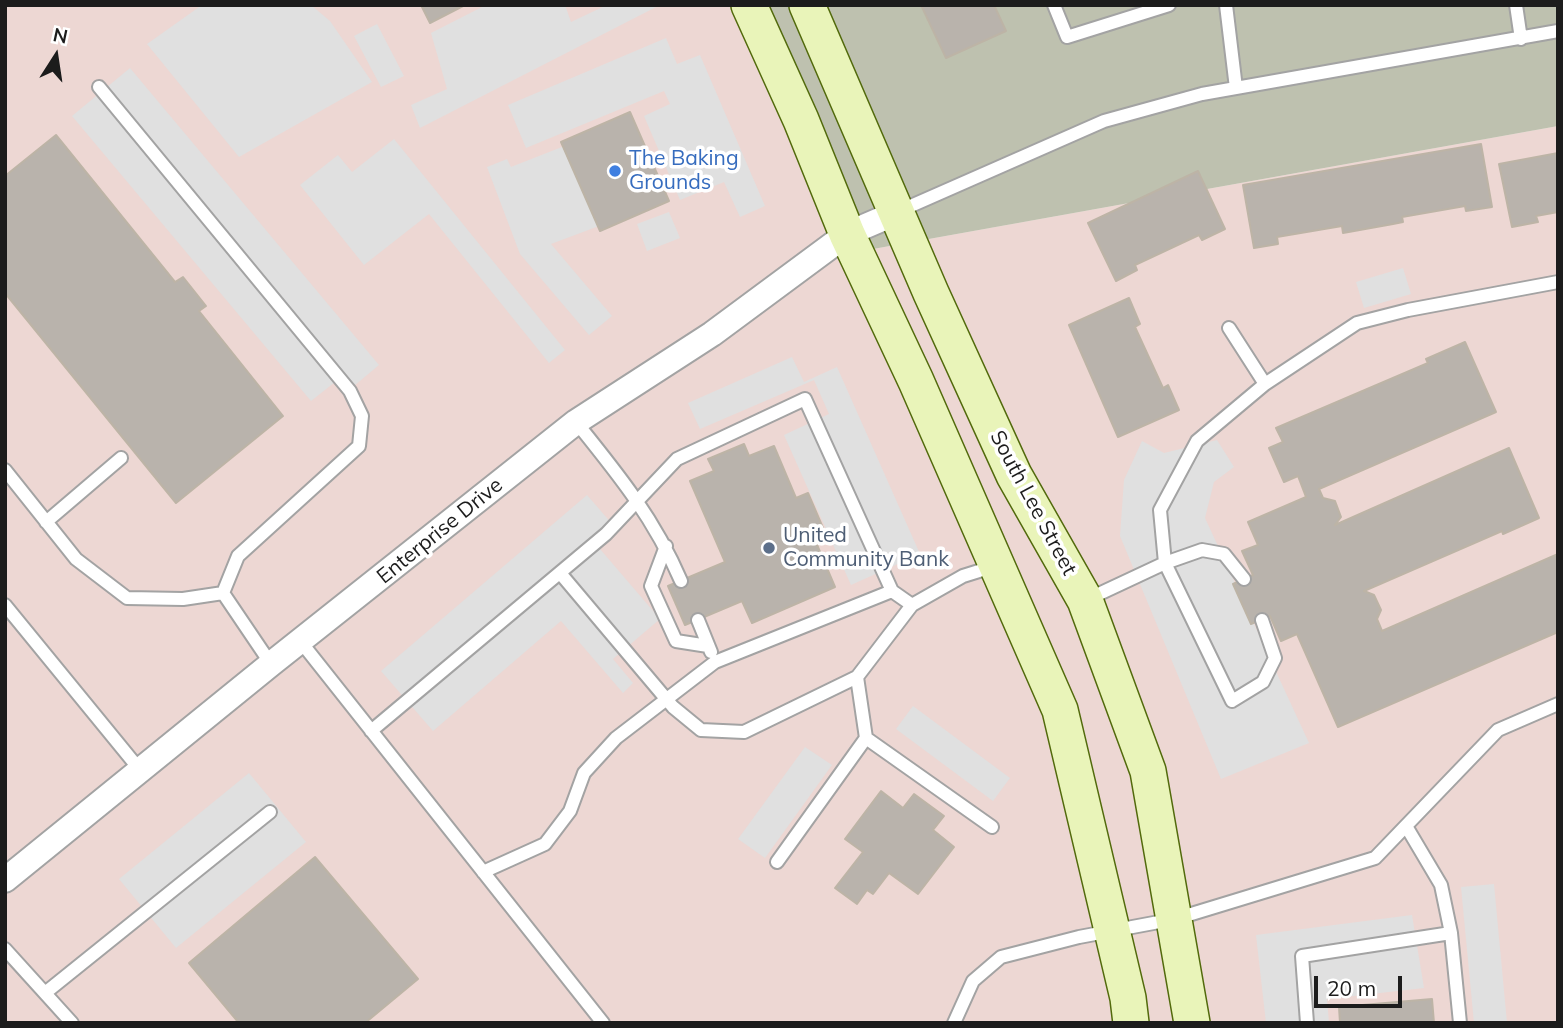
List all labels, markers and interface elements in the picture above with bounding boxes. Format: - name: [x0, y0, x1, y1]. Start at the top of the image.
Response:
- north arrow: [21, 21, 91, 91]
- text: N: [51, 22, 70, 49]
- place label: The Baking Grounds: [629, 146, 739, 196]
- marker: The Baking Grounds: [607, 163, 623, 179]
- street label: South Lee Street: [984, 426, 1082, 580]
- street label: Enterprise Drive: [372, 473, 508, 589]
- place label: United Community Bank: [783, 523, 949, 573]
- marker: United Community Bank: [761, 540, 777, 556]
- scale bar: [1318, 962, 1406, 1006]
- text: 20 m: [1327, 975, 1376, 1001]

